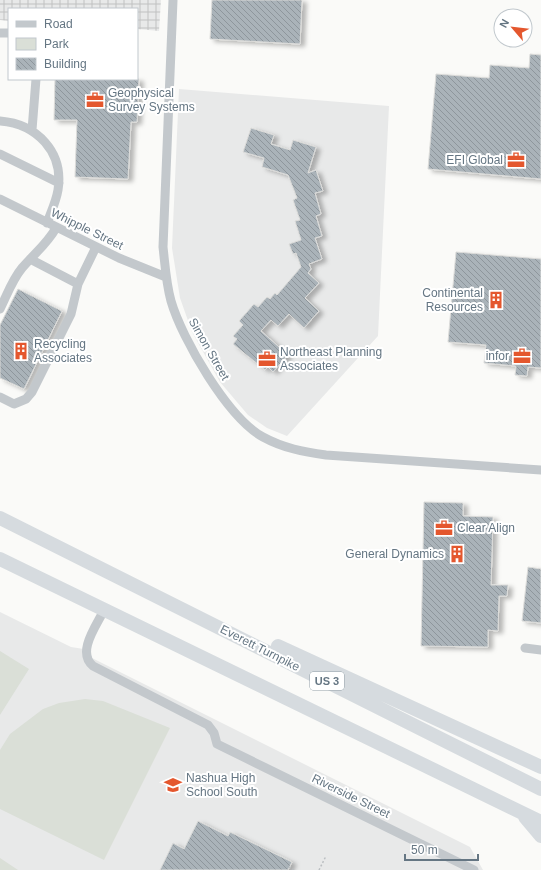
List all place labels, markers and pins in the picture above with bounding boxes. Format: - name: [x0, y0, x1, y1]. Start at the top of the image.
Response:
- place label: Geophysical Survey Systems: [108, 86, 195, 114]
- office icon: Geophysical Survey Systems: [85, 90, 105, 110]
- office icon: EFI Global: [506, 150, 526, 170]
- place label: EFI Global: [446, 153, 503, 167]
- place label: Continental Resources: [422, 286, 483, 314]
- building icon: Continental Resources: [486, 290, 506, 310]
- place label: Recycling Associates: [34, 337, 92, 365]
- building icon: Recycling Associates: [11, 341, 31, 361]
- place label: Northeast Planning Associates: [280, 345, 382, 373]
- office icon: infor: [512, 346, 532, 366]
- office icon: Northeast Planning Associates: [257, 349, 277, 369]
- place label: infor: [486, 349, 509, 363]
- office icon: Clear Align: [434, 518, 454, 538]
- place label: Clear Align: [457, 521, 515, 535]
- building icon: General Dynamics: [447, 544, 467, 564]
- place label: General Dynamics: [345, 547, 444, 561]
- place label: Nashua High School South: [186, 771, 257, 799]
- school or university icon: Nashua High School South: [163, 775, 183, 795]

